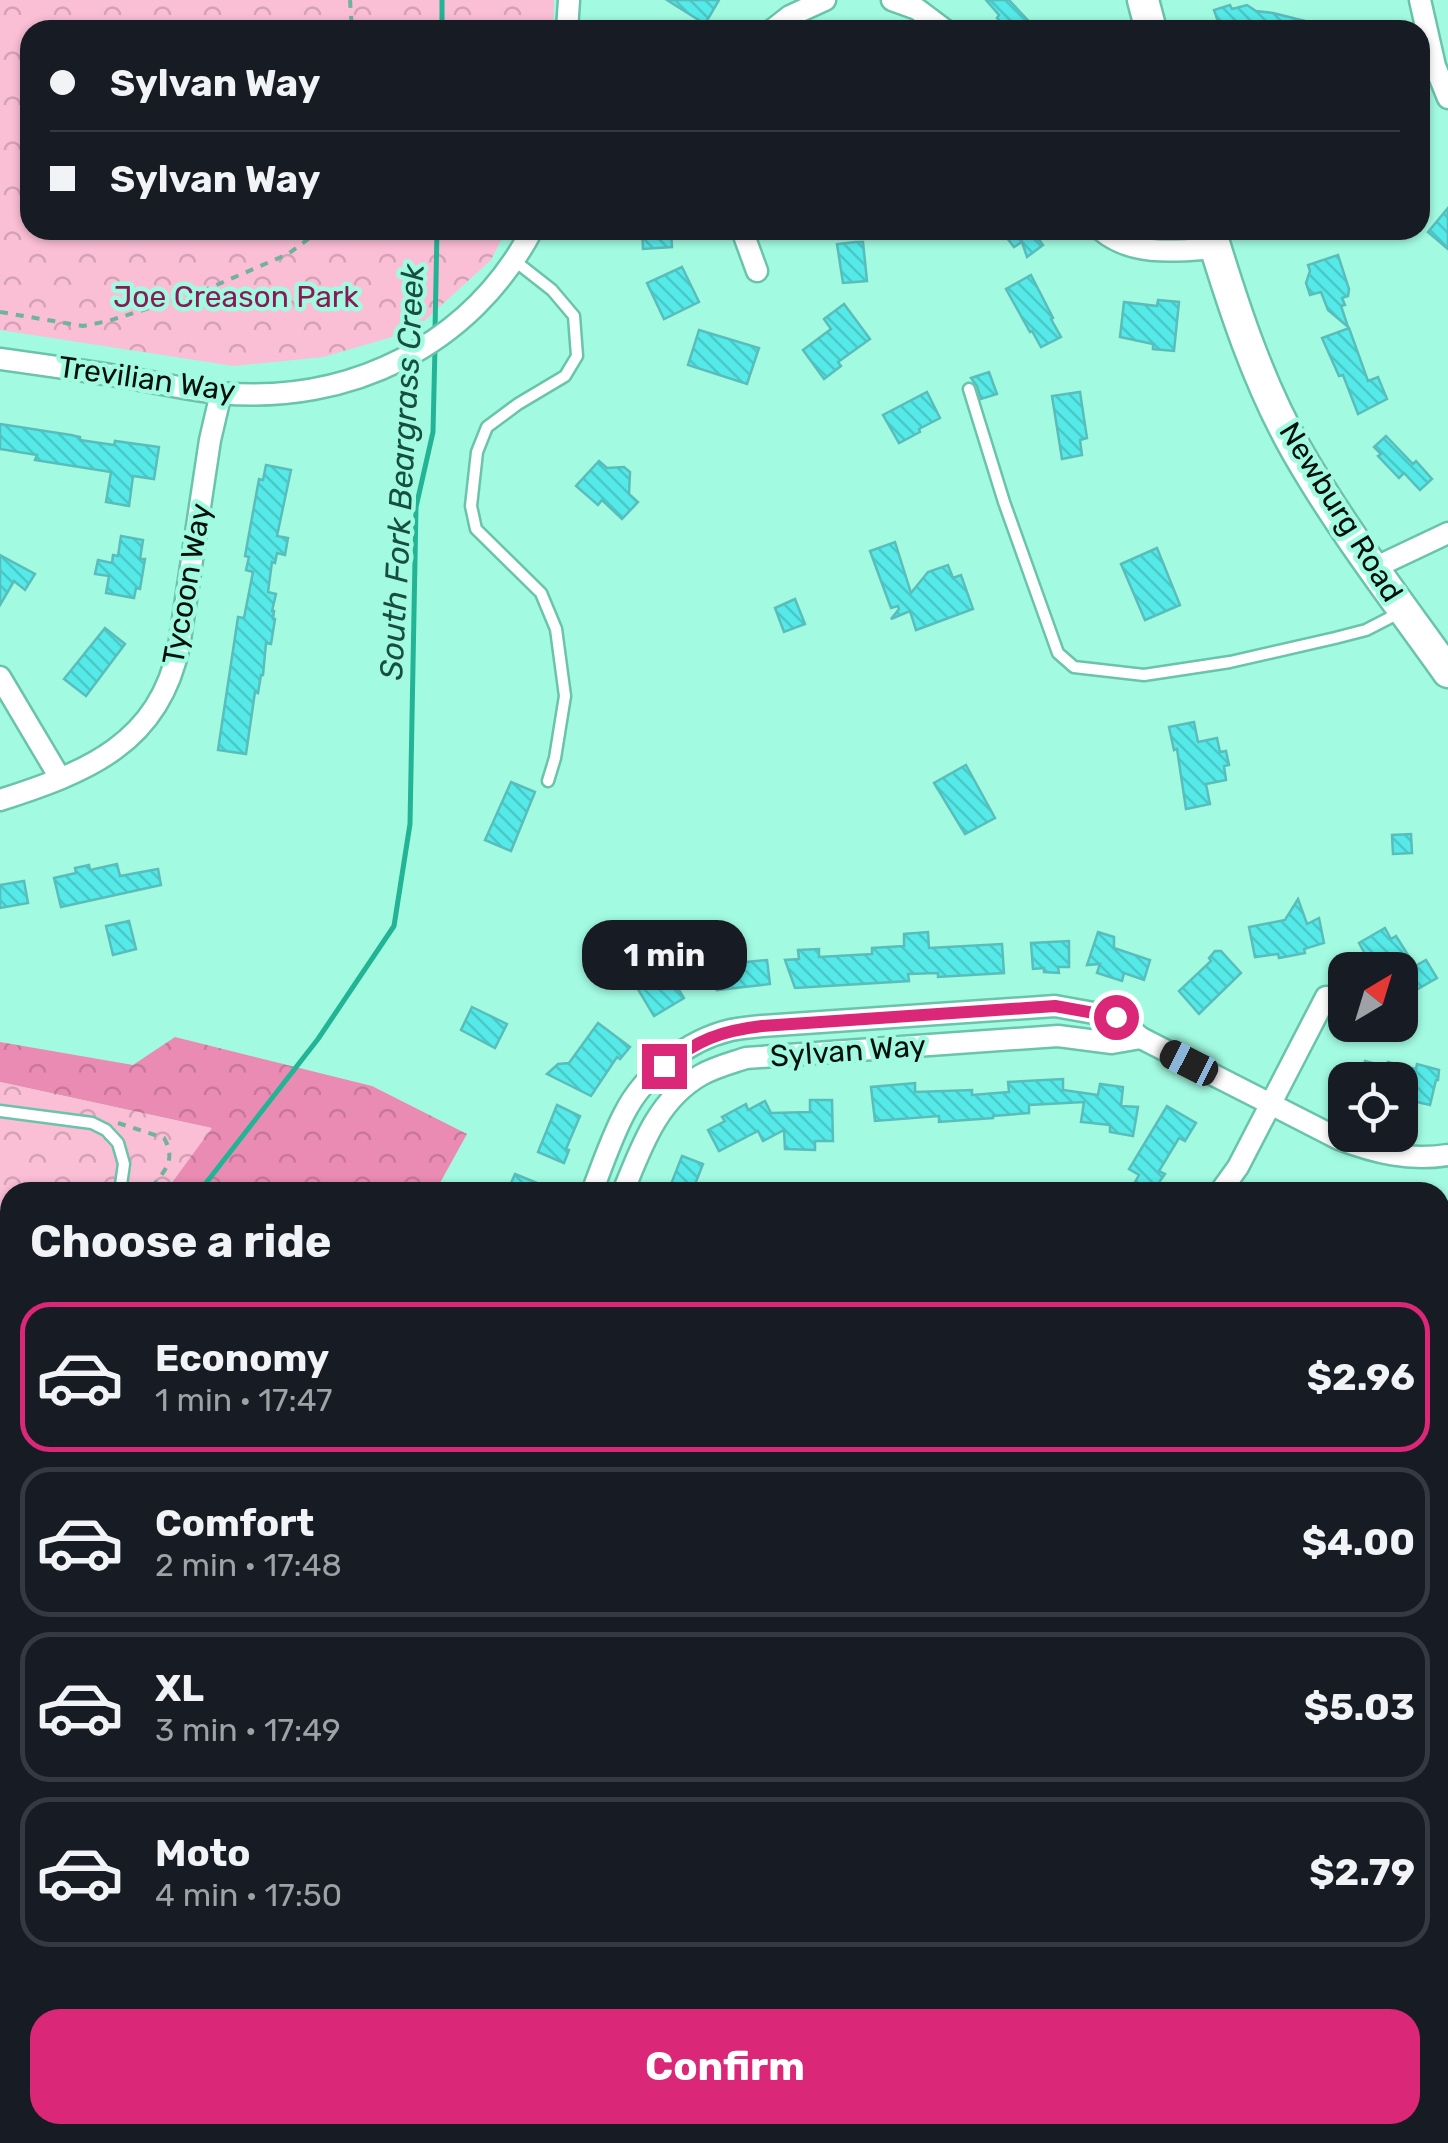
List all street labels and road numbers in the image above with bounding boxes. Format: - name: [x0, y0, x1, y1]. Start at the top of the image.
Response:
- street label: Trevilian Way: [56, 349, 238, 409]
- street label: Newburg Road: [1272, 416, 1410, 608]
- street label: Tycoon Way: [155, 501, 219, 667]
- street label: Sylvan Way: [769, 1028, 927, 1074]

